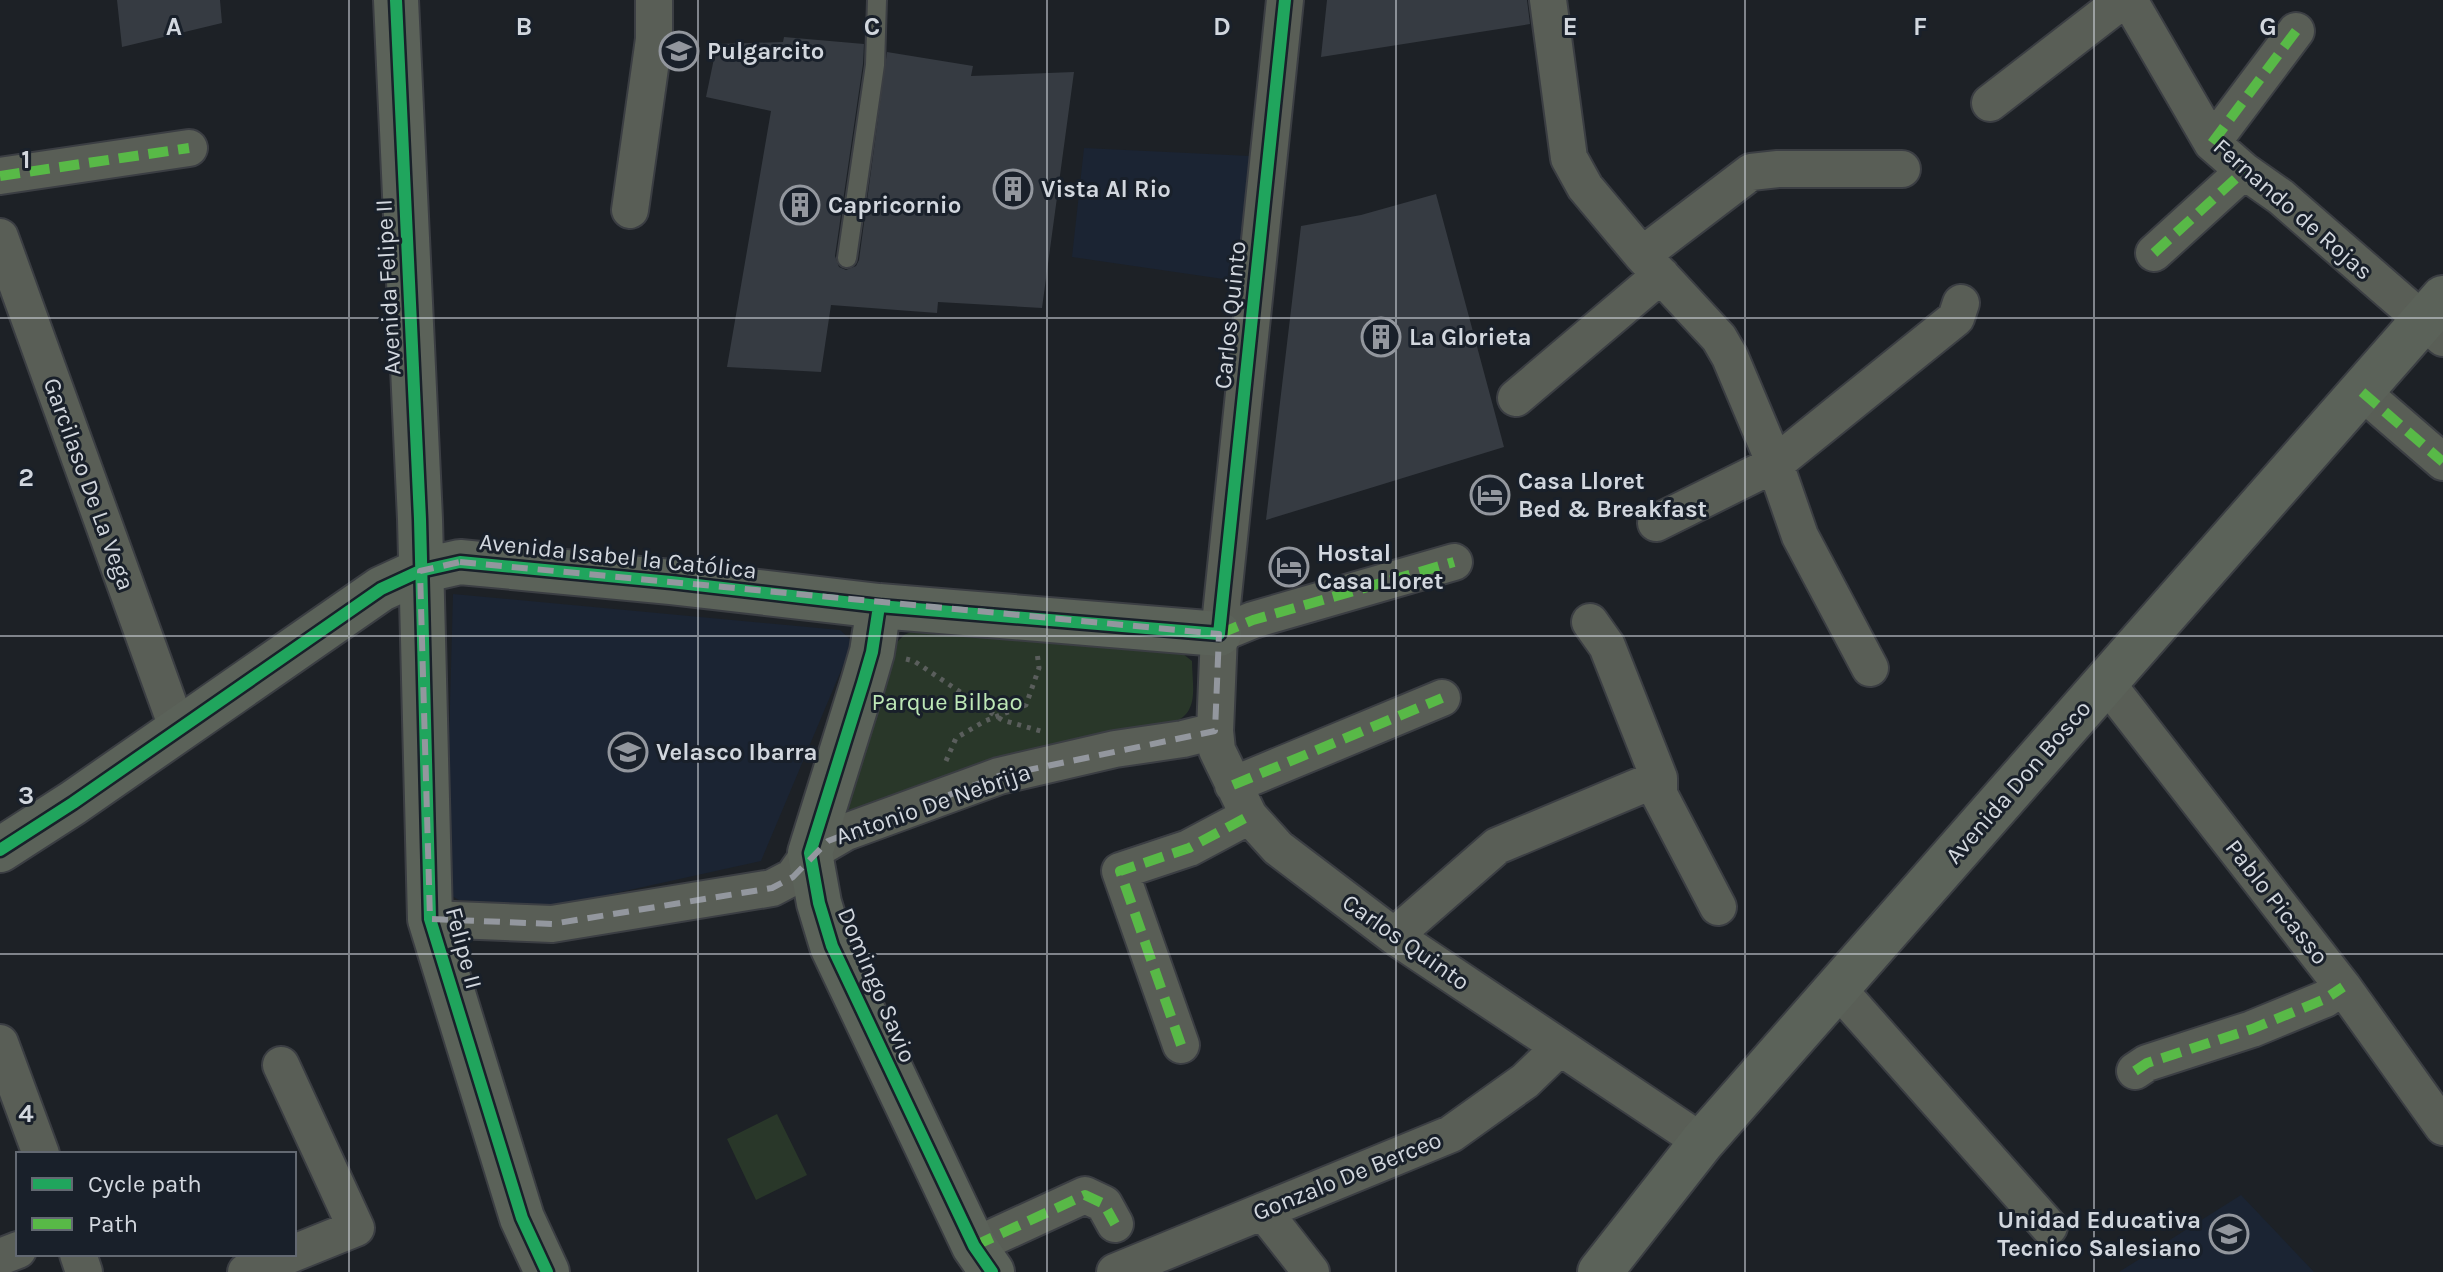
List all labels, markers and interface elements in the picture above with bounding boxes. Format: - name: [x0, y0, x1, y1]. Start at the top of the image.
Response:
- text: A: [166, 11, 182, 42]
- text: B: [516, 11, 532, 42]
- text: C: [864, 11, 880, 42]
- text: D: [1213, 11, 1231, 42]
- text: E: [1562, 11, 1578, 42]
- text: F: [1913, 11, 1927, 42]
- text: G: [2259, 11, 2277, 42]
- school or university icon: Pulgarcito: [658, 30, 700, 72]
- place label: Pulgarcito: [707, 37, 824, 65]
- street label: Fernando de Rojas: [2208, 132, 2378, 286]
- text: 1: [21, 144, 31, 175]
- building icon: Vista Al Rio: [992, 168, 1034, 210]
- place label: Vista Al Rio: [1041, 175, 1171, 203]
- building icon: Capricornio: [779, 184, 821, 226]
- place label: Capricornio: [828, 191, 961, 219]
- street label: Avenida Felipe II: [369, 198, 407, 376]
- street label: Carlos Quinto: [1208, 240, 1252, 390]
- building icon: La Glorieta: [1360, 316, 1402, 358]
- place label: La Glorieta: [1409, 323, 1532, 351]
- street label: Garcilaso De La Vega: [38, 374, 140, 594]
- text: 2: [18, 462, 34, 493]
- place label: Casa Lloret Bed & Breakfast: [1518, 467, 1707, 523]
- hotel icon: Casa Lloret Bed & Breakfast: [1469, 474, 1511, 516]
- street label: Avenida Isabel la Católica: [478, 527, 758, 585]
- place label: Hostal Casa Lloret: [1317, 539, 1443, 595]
- hotel icon: Hostal Casa Lloret: [1268, 546, 1310, 588]
- park label: Parque Bilbao: [871, 688, 1023, 716]
- street label: Avenida Don Bosco: [1939, 694, 2097, 870]
- school or university icon: Velasco Ibarra: [607, 731, 649, 773]
- place label: Velasco Ibarra: [656, 738, 818, 766]
- street label: Antonio De Nebrija: [832, 758, 1034, 850]
- text: 3: [18, 780, 34, 811]
- street label: Pablo Picasso: [2220, 834, 2334, 970]
- street label: Carlos Quinto: [1337, 888, 1475, 996]
- street label: Domingo Savio: [832, 903, 922, 1067]
- street label: Felipe II: [440, 904, 488, 992]
- text: 4: [18, 1098, 34, 1129]
- street label: Gonzalo De Berceo: [1249, 1125, 1445, 1227]
- legend: [16, 1152, 296, 1256]
- text: Cycle path: [88, 1170, 202, 1198]
- place label: Unidad Educativa Tecnico Salesiano: [1997, 1206, 2201, 1262]
- text: Path: [88, 1210, 138, 1238]
- school or university icon: Unidad Educativa Tecnico Salesiano: [2208, 1213, 2250, 1255]

